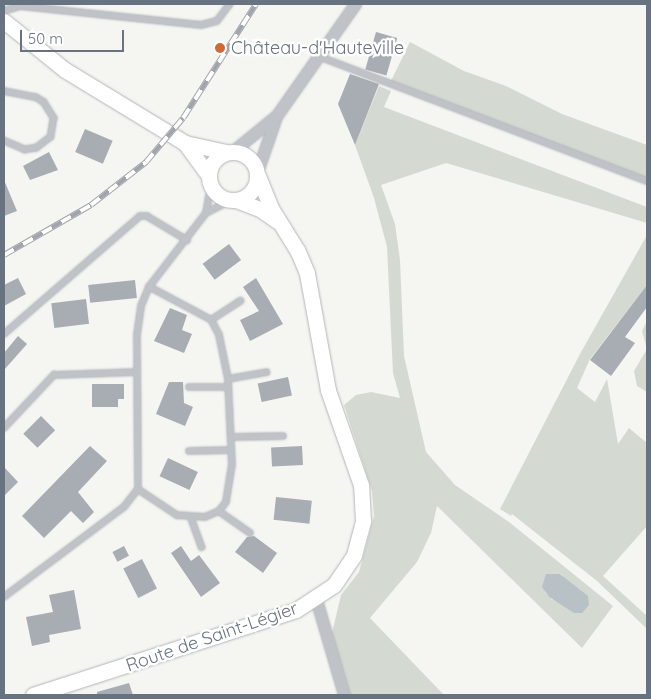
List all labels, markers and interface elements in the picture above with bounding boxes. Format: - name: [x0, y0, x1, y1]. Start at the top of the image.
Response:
- scale bar: [22, 20, 126, 52]
- text: 50 m: [28, 29, 63, 48]
- place label: Château-d'Hauteville: [231, 37, 404, 59]
- marker: Château-d'Hauteville: [213, 41, 227, 55]
- street label: Route de Saint-Légier: [123, 597, 301, 677]

